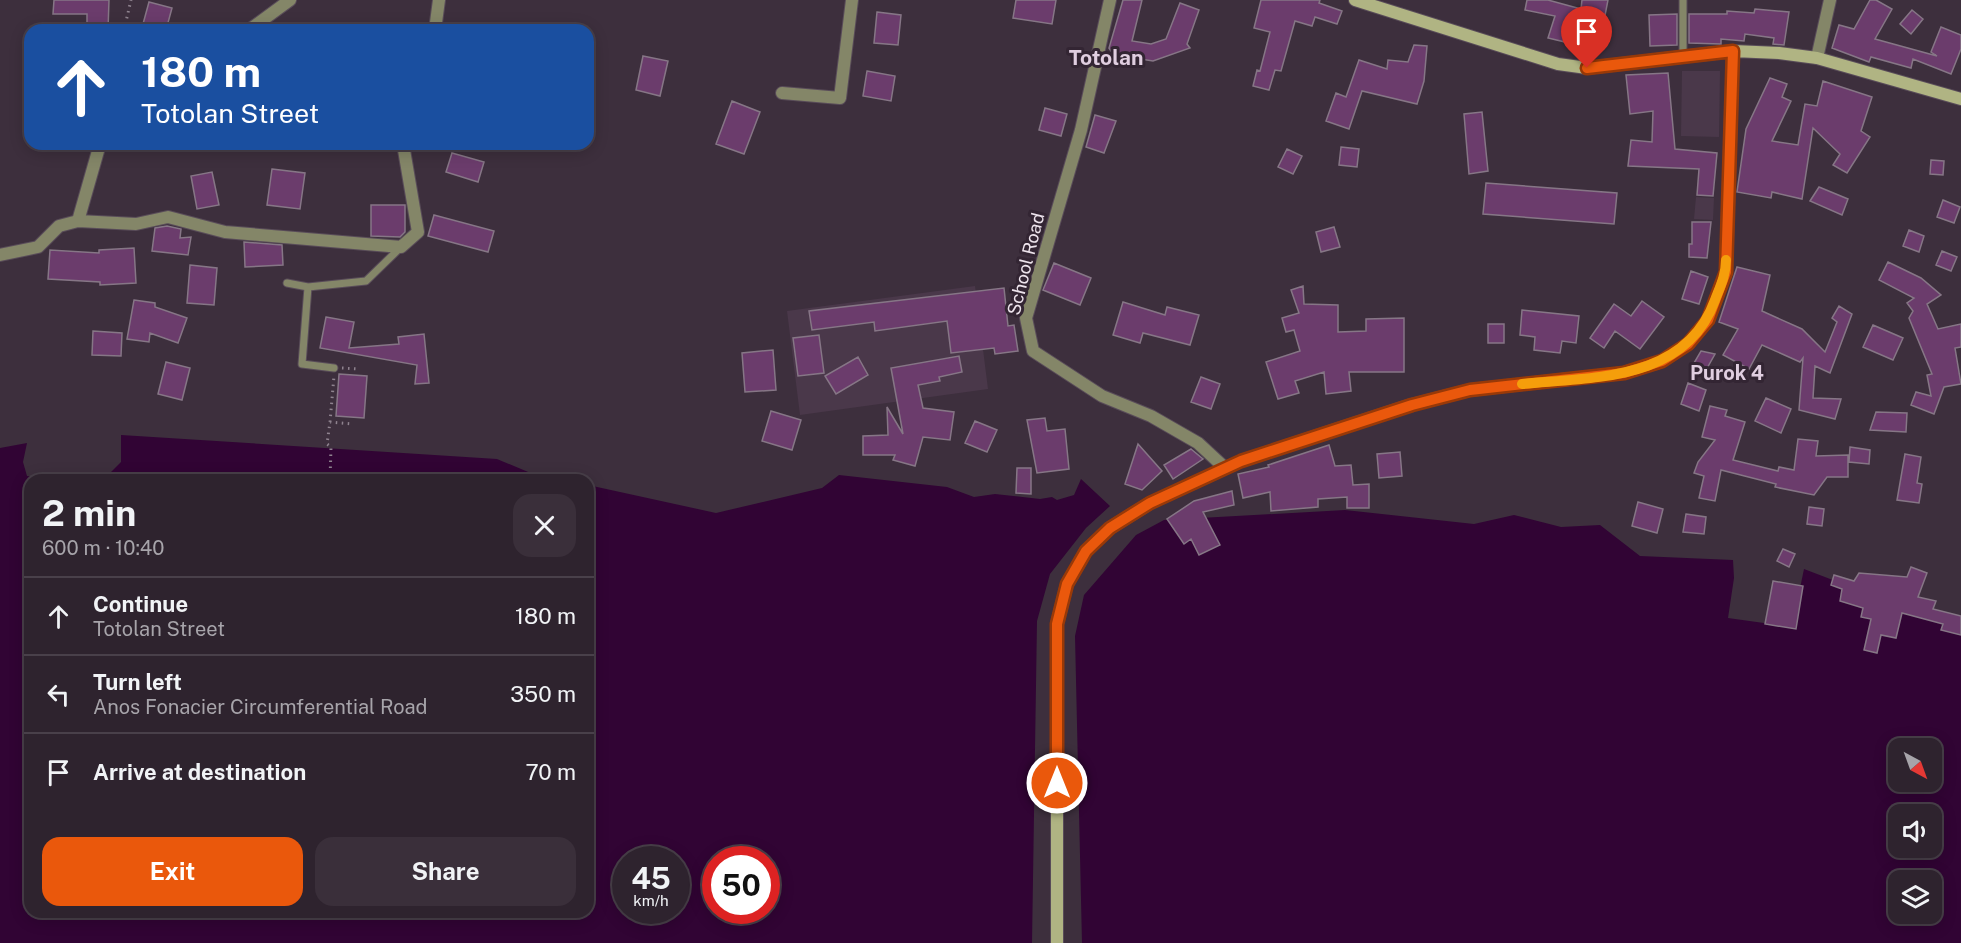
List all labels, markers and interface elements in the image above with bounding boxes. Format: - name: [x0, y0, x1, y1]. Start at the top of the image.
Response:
- pin: [1561, 6, 1612, 68]
- icon: arrive: [1570, 15, 1603, 48]
- district label: Totolan: [1069, 45, 1143, 70]
- text: 180 m: [141, 47, 261, 96]
- icon: ahead: [42, 48, 120, 126]
- text: Totolan Street: [141, 97, 319, 129]
- street label: School Road: [1003, 210, 1048, 317]
- district label: Purok 4: [1690, 361, 1764, 385]
- text: 2 min: [42, 492, 136, 534]
- button: close: [513, 494, 576, 557]
- text: 600 m · 10:40: [42, 536, 165, 560]
- text: Continue: [93, 591, 188, 617]
- icon: ahead: [42, 600, 75, 633]
- text: 180 m: [515, 603, 576, 629]
- text: Totolan Street: [93, 617, 225, 641]
- text: Turn left: [93, 669, 182, 695]
- icon: left: [42, 678, 75, 711]
- text: 350 m: [510, 681, 576, 707]
- text: Anos Fonacier Circumferential Road: [93, 695, 427, 719]
- north arrow: [1888, 738, 1942, 792]
- map controls: [1888, 738, 1942, 924]
- position arrow: [1025, 751, 1089, 815]
- icon: arrive: [42, 756, 75, 789]
- text: Arrive at destination: [93, 759, 306, 785]
- text: 70 m: [525, 759, 576, 785]
- button: sound: [1888, 804, 1942, 858]
- button: Exit: [42, 837, 303, 906]
- button: Share: [315, 837, 576, 906]
- speed limit sign: 50: [702, 846, 780, 924]
- text: 45: [631, 860, 671, 896]
- button: layers: [1888, 870, 1942, 924]
- text: km/h: [633, 892, 669, 909]

